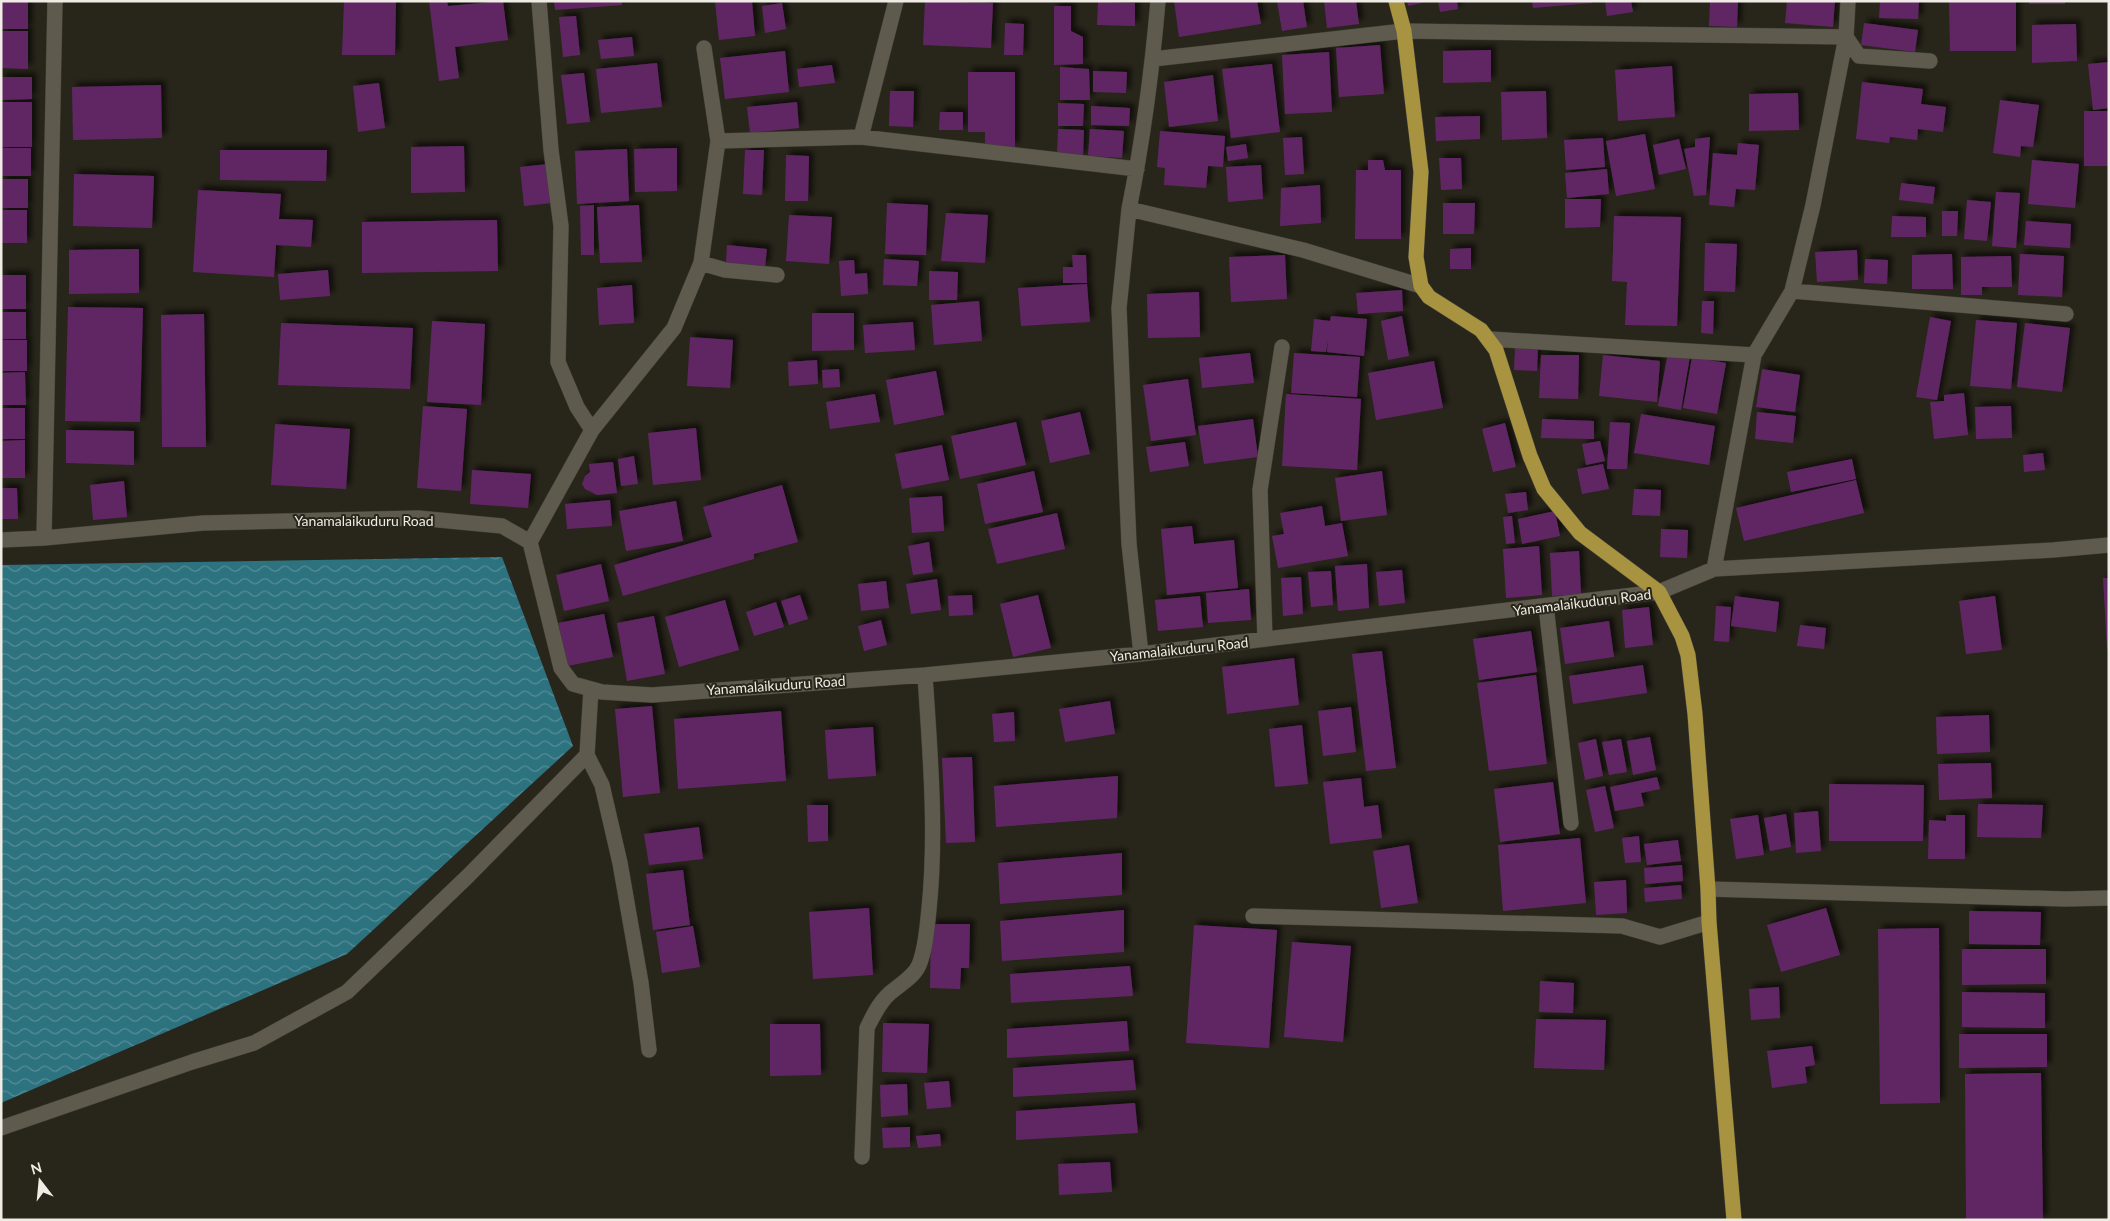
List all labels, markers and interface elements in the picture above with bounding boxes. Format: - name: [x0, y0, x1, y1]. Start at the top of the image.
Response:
- street label: Yanamalaikuduru Road: [294, 512, 434, 529]
- street label: Yanamalaikuduru Road: [1512, 585, 1652, 619]
- street label: Yanamalaikuduru Road: [1109, 633, 1249, 665]
- street label: Yanamalaikuduru Road: [706, 672, 846, 698]
- north arrow: [15, 1156, 65, 1206]
- text: N: [29, 1158, 44, 1178]

